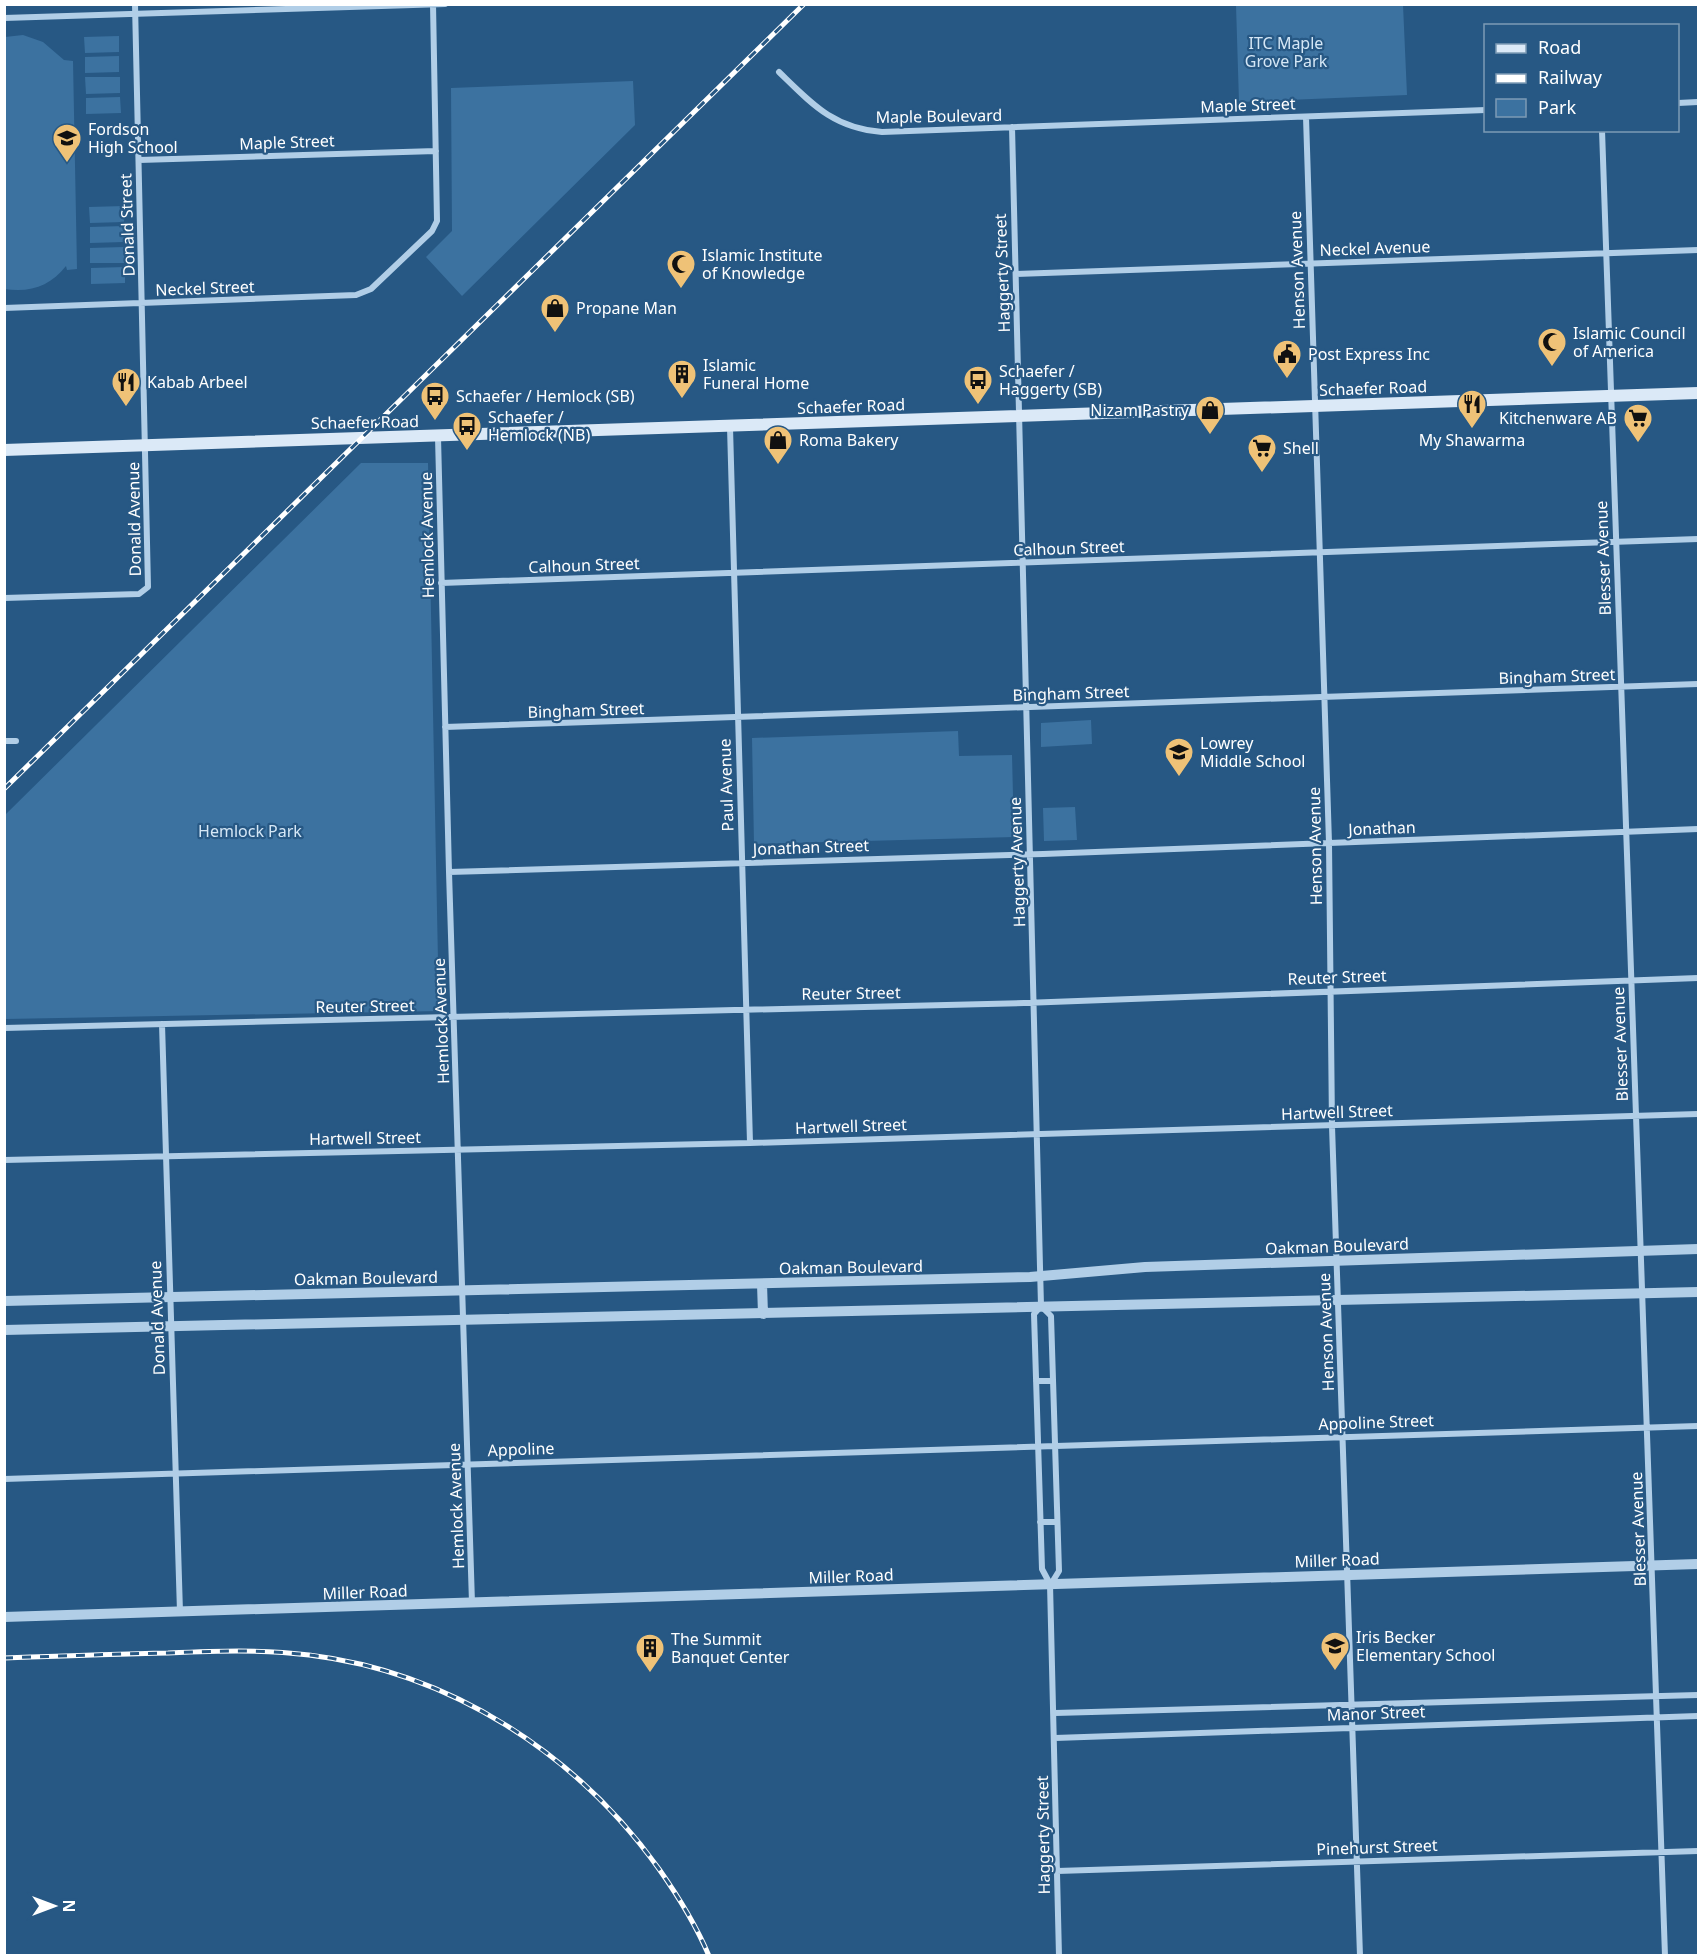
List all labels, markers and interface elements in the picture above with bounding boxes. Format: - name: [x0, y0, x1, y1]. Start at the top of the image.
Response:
- legend: [1484, 24, 1679, 132]
- park label: ITC Maple Grove Park: [1245, 32, 1328, 72]
- text: Road: [1538, 35, 1581, 59]
- text: Railway: [1538, 65, 1603, 89]
- street label: Maple Street: [1200, 92, 1296, 118]
- text: Park: [1538, 95, 1576, 119]
- street label: Maple Boulevard: [875, 104, 1003, 128]
- place label: Fordson High School: [88, 118, 178, 158]
- school or university icon: Fordson High School: [51, 122, 83, 164]
- street label: Maple Street: [239, 129, 335, 155]
- street label: Donald Street: [114, 173, 140, 277]
- street label: Henson Avenue: [1284, 210, 1310, 330]
- street label: Haggerty Street: [989, 213, 1015, 333]
- street label: Neckel Avenue: [1319, 235, 1431, 261]
- place label: Islamic Institute of Knowledge: [702, 244, 822, 284]
- mosque icon: Islamic Institute of Knowledge: [665, 248, 697, 290]
- street label: Neckel Street: [155, 275, 255, 301]
- shop icon: Propane Man: [539, 292, 571, 334]
- place label: Propane Man: [576, 297, 677, 319]
- place label: Islamic Council of America: [1573, 322, 1686, 362]
- mosque icon: Islamic Council of America: [1536, 326, 1568, 368]
- public building icon: Post Express Inc: [1271, 338, 1303, 380]
- place label: Post Express Inc: [1308, 343, 1430, 365]
- place label: Islamic Funeral Home: [703, 354, 809, 394]
- building icon: Islamic Funeral Home: [666, 358, 698, 400]
- place label: Schaefer / Haggerty (SB): [999, 360, 1102, 400]
- bus stop icon: Schaefer / Haggerty (SB): [962, 364, 994, 406]
- restaurant icon: Kabab Arbeel: [110, 366, 142, 408]
- place label: Kabab Arbeel: [147, 371, 248, 393]
- street label: Schaefer Road: [1319, 375, 1427, 401]
- bus stop icon: Schaefer / Hemlock (SB): [419, 380, 451, 422]
- place label: Schaefer / Hemlock (SB): [456, 385, 635, 407]
- restaurant icon: My Shawarma: [1456, 388, 1488, 430]
- street label: Schaefer Road: [797, 393, 905, 419]
- shop icon: Nizam Pastry: [1194, 394, 1226, 436]
- place label: Nizam Pastry: [1090, 399, 1190, 421]
- supermarket icon: Kitchenware AB: [1622, 402, 1654, 444]
- place label: Schaefer / Hemlock (NB): [488, 406, 590, 446]
- place label: Kitchenware AB: [1499, 407, 1617, 429]
- street label: Schaefer Road: [311, 410, 419, 434]
- bus stop icon: Schaefer / Hemlock (NB): [451, 410, 483, 452]
- shop icon: Roma Bakery: [762, 424, 794, 466]
- place label: Roma Bakery: [799, 429, 899, 451]
- place label: My Shawarma: [1419, 429, 1525, 451]
- supermarket icon: Shell: [1246, 432, 1278, 474]
- place label: Shell: [1283, 437, 1319, 459]
- street label: Donald Avenue: [122, 462, 146, 576]
- street label: Hemlock Avenue: [415, 472, 439, 598]
- street label: Blesser Avenue: [1590, 500, 1616, 616]
- street label: Calhoun Street: [1013, 535, 1125, 561]
- street label: Calhoun Street: [528, 552, 640, 578]
- street label: Bingham Street: [1498, 663, 1616, 689]
- street label: Bingham Street: [1012, 680, 1130, 706]
- street label: Bingham Street: [527, 697, 645, 723]
- place label: Lowrey Middle School: [1200, 732, 1305, 772]
- school or university icon: Lowrey Middle School: [1163, 736, 1195, 778]
- street label: Paul Avenue: [713, 738, 739, 832]
- street label: Henson Avenue: [1303, 787, 1327, 905]
- street label: Haggerty Avenue: [1004, 796, 1030, 928]
- street label: Jonathan: [1346, 816, 1416, 840]
- park label: Hemlock Park: [198, 820, 302, 842]
- street label: Jonathan Street: [751, 834, 870, 860]
- street label: Hemlock Avenue: [428, 958, 454, 1084]
- street label: Reuter Street: [1287, 964, 1387, 990]
- street label: Reuter Street: [801, 981, 901, 1005]
- street label: Blesser Avenue: [1607, 986, 1633, 1102]
- street label: Reuter Street: [315, 994, 415, 1018]
- street label: Hartwell Street: [1281, 1099, 1394, 1125]
- street label: Hartwell Street: [795, 1113, 908, 1139]
- street label: Hartwell Street: [309, 1126, 421, 1150]
- street label: Oakman Boulevard: [1265, 1232, 1409, 1260]
- street label: Oakman Boulevard: [779, 1255, 923, 1279]
- street label: Donald Avenue: [144, 1260, 170, 1376]
- street label: Oakman Boulevard: [294, 1266, 438, 1290]
- street label: Henson Avenue: [1313, 1272, 1339, 1392]
- street label: Appoline Street: [1318, 1409, 1434, 1435]
- street label: Appoline: [487, 1437, 555, 1461]
- street label: Hemlock Avenue: [443, 1443, 469, 1569]
- street label: Blesser Avenue: [1625, 1471, 1651, 1587]
- street label: Miller Road: [1294, 1548, 1380, 1572]
- street label: Miller Road: [808, 1564, 894, 1588]
- street label: Miller Road: [322, 1580, 408, 1604]
- place label: Iris Becker Elementary School: [1356, 1626, 1495, 1666]
- place label: The Summit Banquet Center: [671, 1628, 790, 1668]
- school or university icon: Iris Becker Elementary School: [1319, 1630, 1351, 1672]
- building icon: The Summit Banquet Center: [634, 1632, 666, 1674]
- street label: Manor Street: [1326, 1700, 1426, 1726]
- street label: Haggerty Street: [1031, 1775, 1055, 1895]
- street label: Pinehurst Street: [1316, 1834, 1438, 1860]
- north arrow: [24, 1876, 84, 1936]
- text: N: [58, 1899, 80, 1913]

